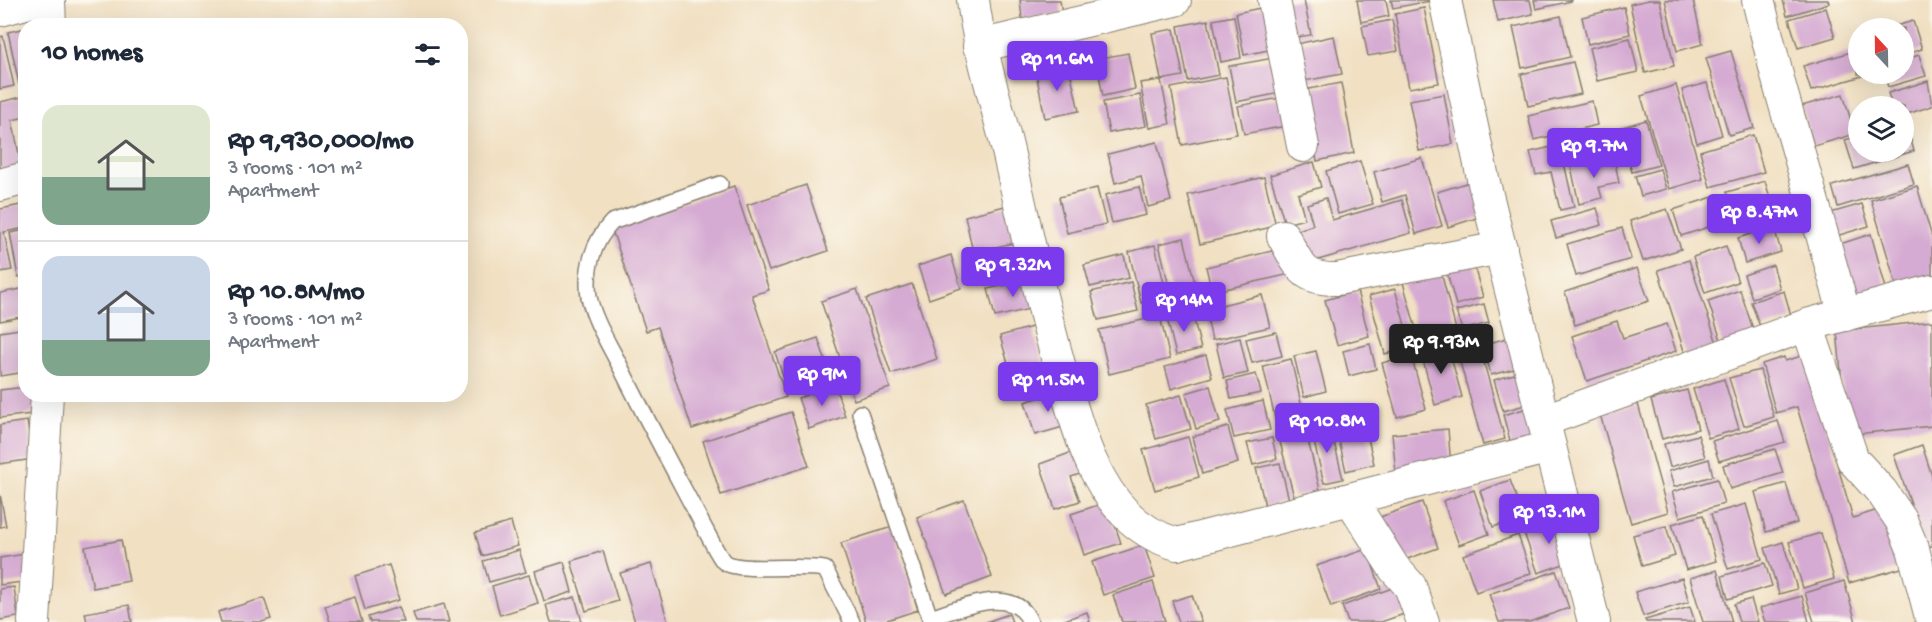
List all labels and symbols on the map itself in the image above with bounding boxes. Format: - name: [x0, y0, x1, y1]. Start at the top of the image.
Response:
- north arrow: [1848, 18, 1914, 84]
- pin: Rp 11.6M: [995, 41, 1119, 92]
- pin: Rp 9.7M: [1539, 128, 1649, 179]
- pin: Rp 8.47M: [1697, 194, 1821, 245]
- pin: Rp 9.32M: [951, 247, 1075, 298]
- pin: Rp 14M: [1135, 282, 1233, 333]
- pin: Rp 9.93M: [1379, 324, 1503, 375]
- pin: Rp 9M: [780, 356, 864, 407]
- pin: Rp 11.5M: [986, 362, 1110, 413]
- pin: Rp 10.8M: [1265, 403, 1389, 454]
- pin: Rp 13.1M: [1487, 494, 1611, 545]

